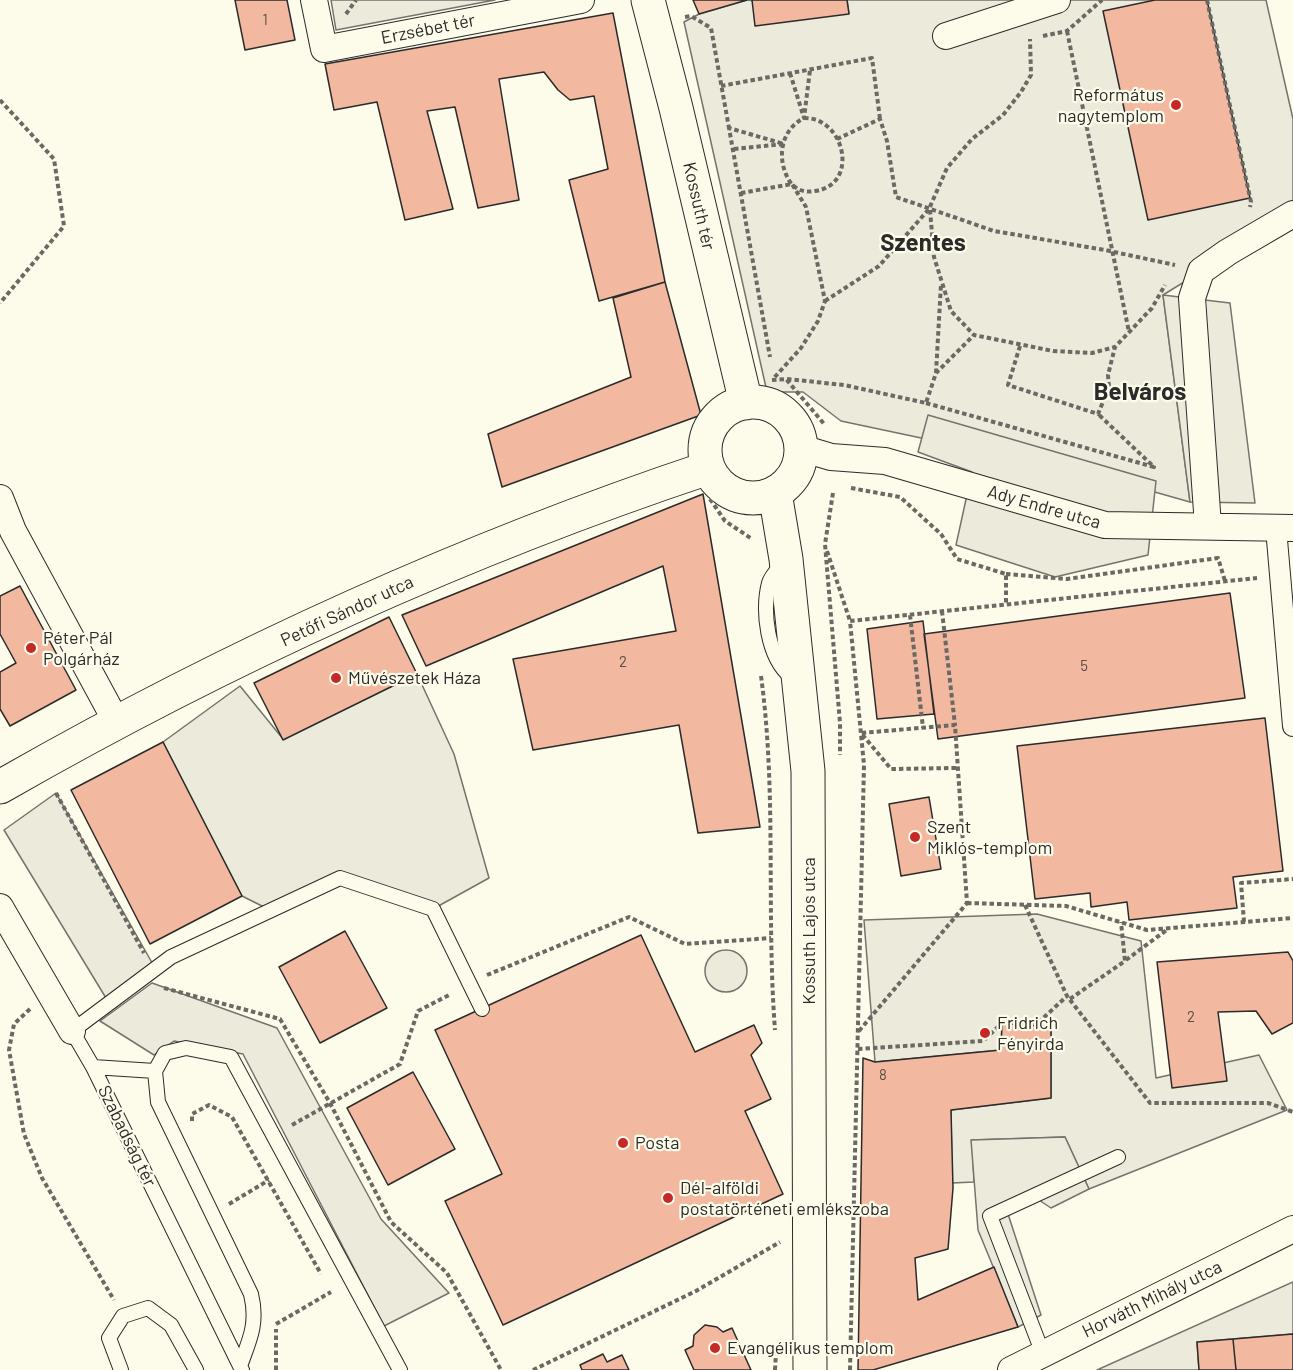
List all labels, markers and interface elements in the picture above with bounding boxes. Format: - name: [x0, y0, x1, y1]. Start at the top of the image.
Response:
- street label: Erzsébet tér: [379, 9, 477, 49]
- house number: 1: [262, 11, 268, 29]
- place label: Református nagytemplom: [1058, 84, 1164, 127]
- marker: Református nagytemplom: [1169, 98, 1183, 112]
- street label: Kossuth tér: [678, 160, 720, 252]
- district label: Szentes: [880, 229, 966, 257]
- district label: Belváros: [1094, 378, 1186, 406]
- street label: Ady Endre utca: [985, 481, 1103, 533]
- street label: Petőfi Sándor utca: [277, 571, 417, 651]
- place label: Péter Pál Polgárház: [43, 627, 120, 670]
- marker: Péter Pál Polgárház: [24, 641, 38, 655]
- house number: 2: [619, 653, 627, 671]
- house number: 5: [1080, 657, 1088, 675]
- place label: Művészetek Háza: [348, 667, 481, 689]
- marker: Művészetek Háza: [329, 671, 343, 685]
- place label: Szent Miklós-templom: [927, 816, 1052, 858]
- marker: Szent Miklós-templom: [908, 830, 922, 844]
- street label: Kossuth Lajos utca: [798, 857, 820, 1005]
- house number: 2: [1187, 1008, 1195, 1026]
- place label: Fridrich Fényirda: [997, 1012, 1064, 1054]
- marker: Fridrich Fényirda: [978, 1026, 992, 1040]
- house number: 8: [879, 1066, 887, 1084]
- street label: Szabadság tér: [93, 1082, 161, 1190]
- place label: Posta: [635, 1132, 680, 1154]
- marker: Posta: [616, 1136, 630, 1150]
- place label: Dél-alföldi postatörténeti emlékszoba: [680, 1177, 889, 1220]
- marker: Dél-alföldi postatörténeti emlékszoba: [661, 1191, 675, 1205]
- street label: Horváth Mihály utca: [1079, 1256, 1225, 1342]
- place label: Evangélikus templom: [727, 1337, 894, 1359]
- marker: Evangélikus templom: [708, 1341, 722, 1355]

